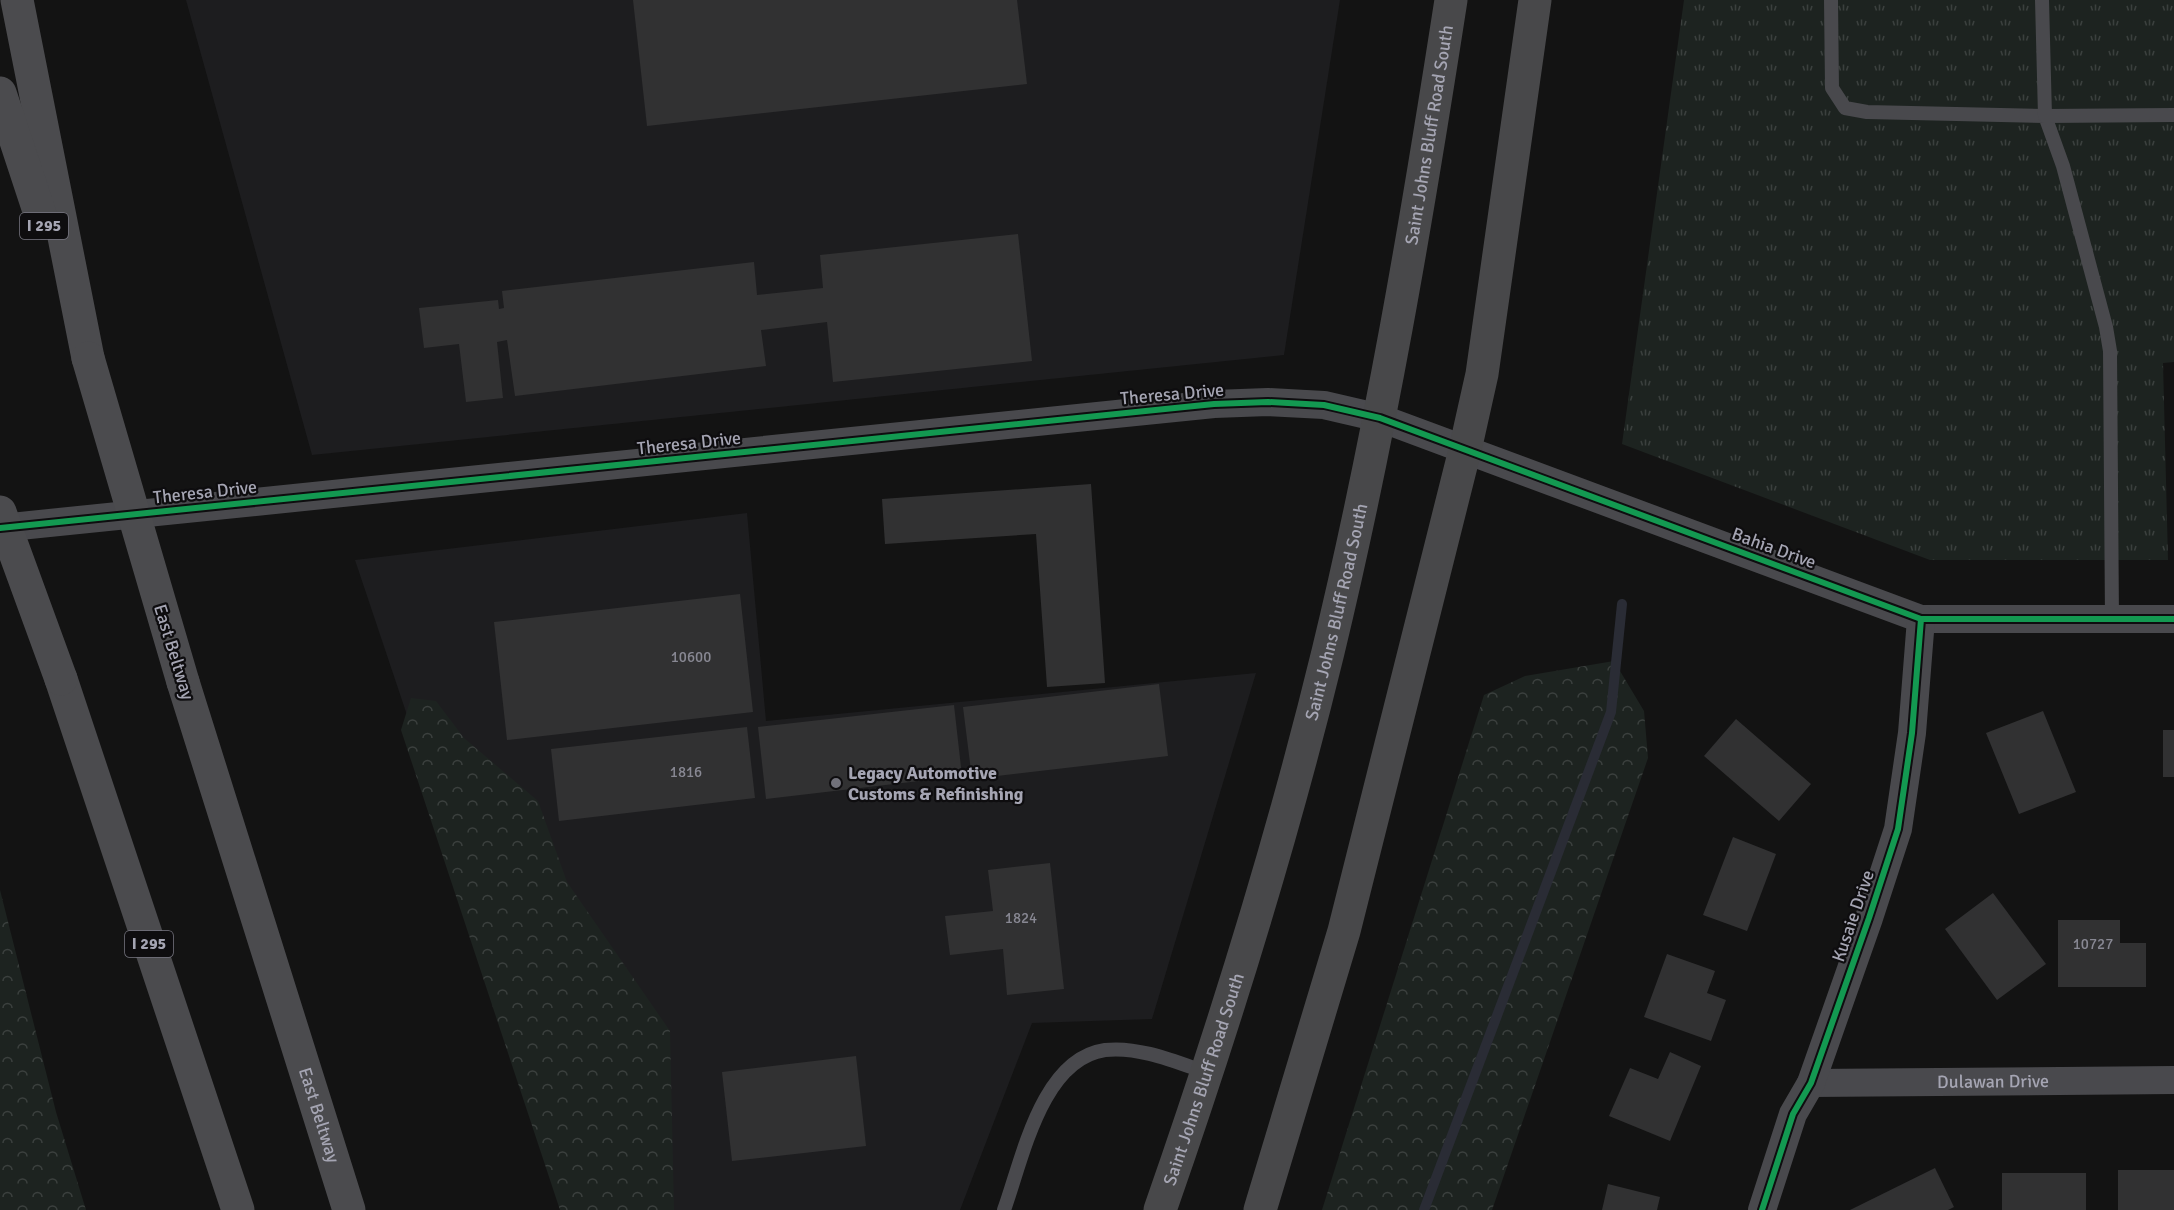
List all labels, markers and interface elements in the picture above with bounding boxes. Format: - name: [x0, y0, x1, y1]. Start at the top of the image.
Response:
- street label: Saint Johns Bluff Road South: [1400, 23, 1458, 247]
- road number: I 295: [20, 213, 68, 239]
- street label: Theresa Drive: [1119, 379, 1225, 409]
- street label: Theresa Drive: [636, 427, 742, 459]
- street label: Theresa Drive: [152, 476, 258, 508]
- street label: Saint Johns Bluff Road South: [1300, 501, 1372, 723]
- street label: Bahia Drive: [1729, 523, 1819, 573]
- street label: East Beltway: [149, 602, 199, 703]
- house number: 10600: [671, 648, 711, 666]
- place label: Legacy Automotive Customs & Refinishing: [848, 762, 1024, 805]
- house number: 1816: [670, 763, 702, 781]
- marker: Legacy Automotive Customs & Refinishing: [829, 776, 843, 790]
- street label: Kusaie Drive: [1827, 867, 1879, 965]
- house number: 1824: [1005, 909, 1037, 927]
- road number: I 295: [125, 931, 173, 957]
- house number: 10727: [2073, 935, 2113, 953]
- street label: Saint Johns Bluff Road South: [1158, 970, 1249, 1188]
- street label: East Beltway: [294, 1065, 345, 1166]
- street label: Dulawan Drive: [1937, 1070, 2049, 1093]

